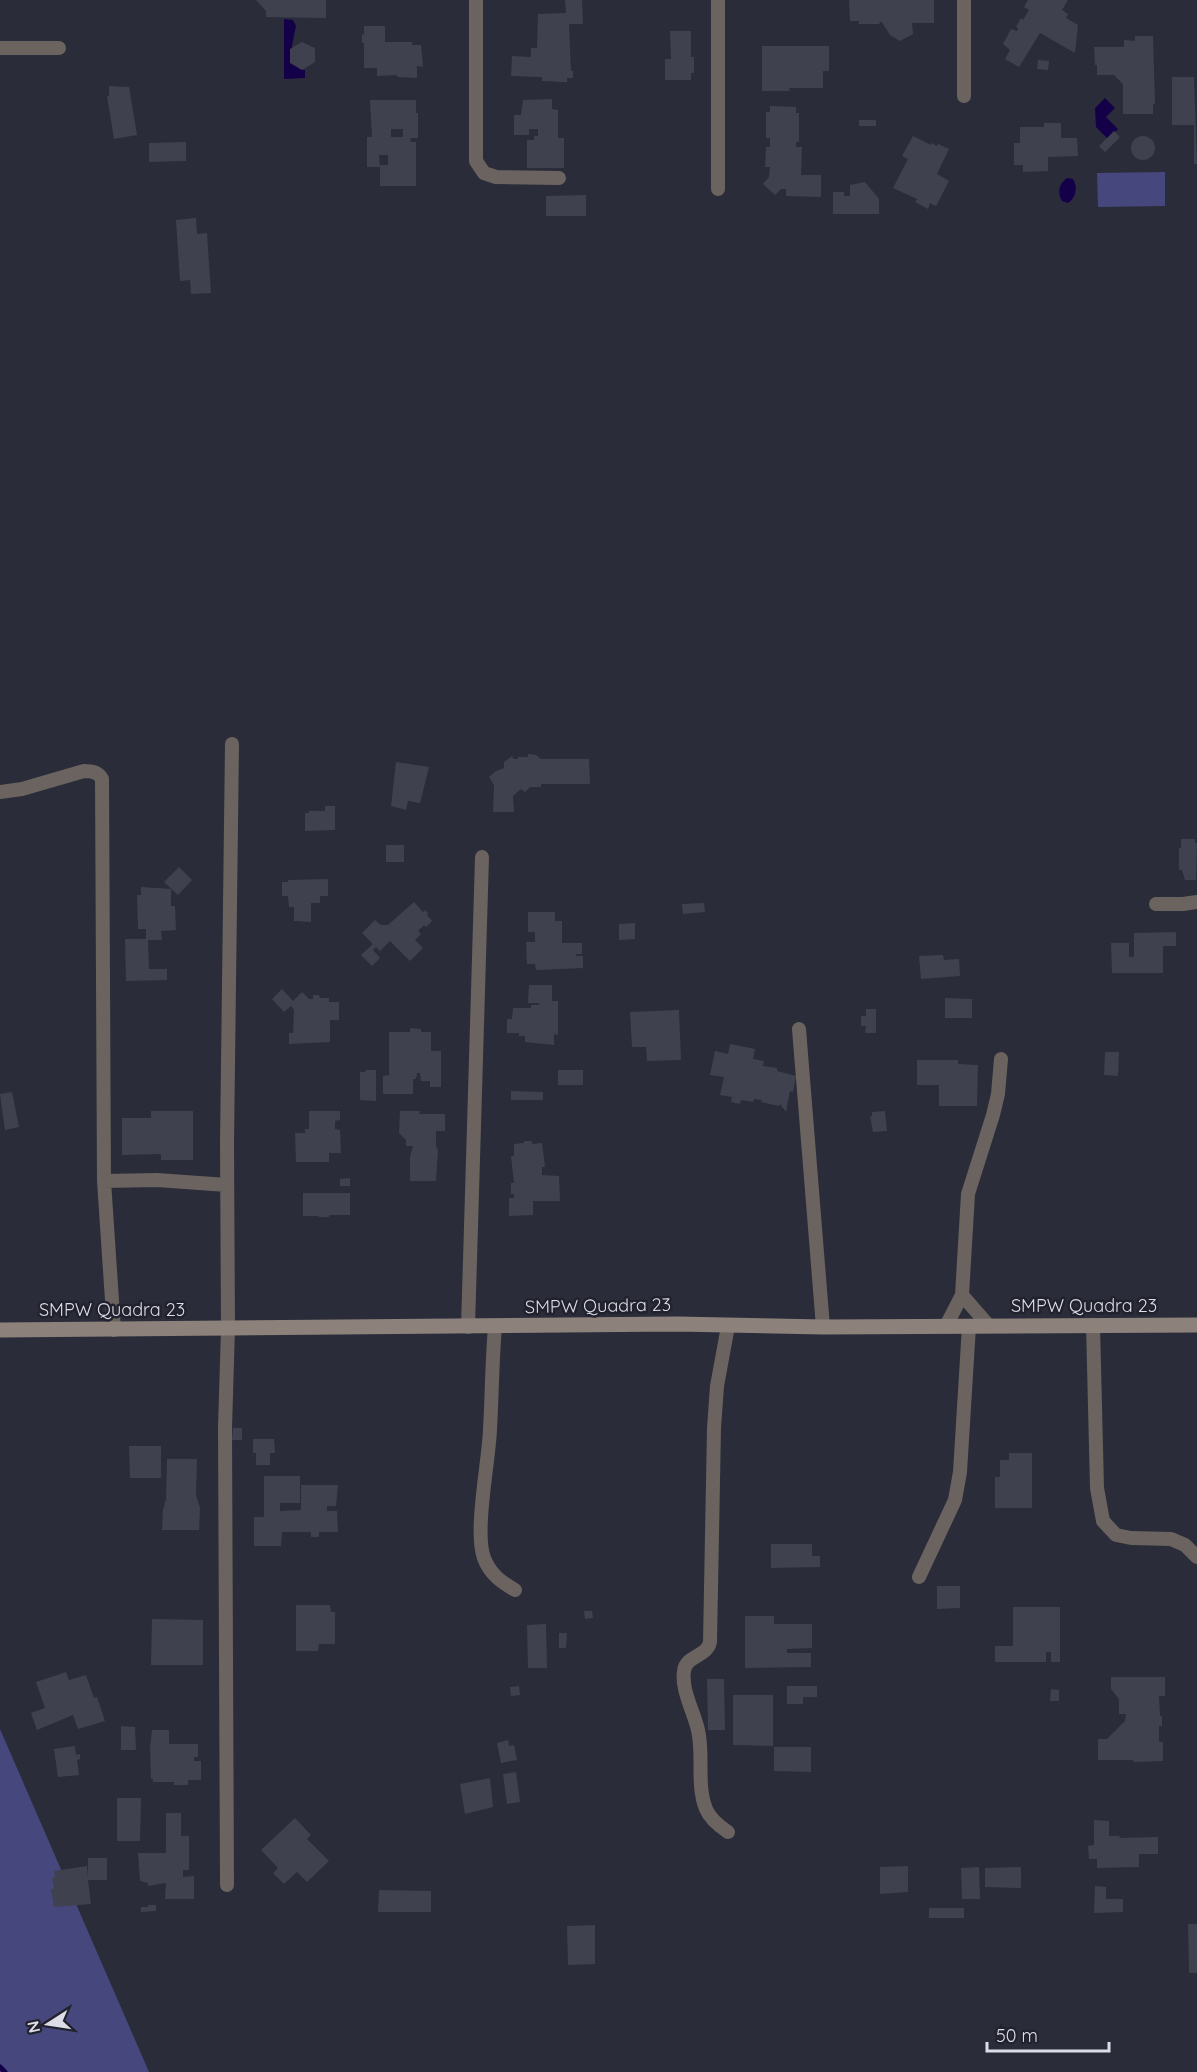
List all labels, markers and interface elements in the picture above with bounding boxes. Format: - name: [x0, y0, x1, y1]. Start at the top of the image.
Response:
- street label: SMPW Quadra 23: [525, 1293, 671, 1318]
- street label: SMPW Quadra 23: [1011, 1294, 1157, 1317]
- street label: SMPW Quadra 23: [39, 1298, 185, 1321]
- north arrow: [18, 1994, 78, 2054]
- scale bar: [987, 2015, 1108, 2053]
- text: N: [22, 2019, 44, 2035]
- text: 50 m: [996, 2024, 1038, 2047]

